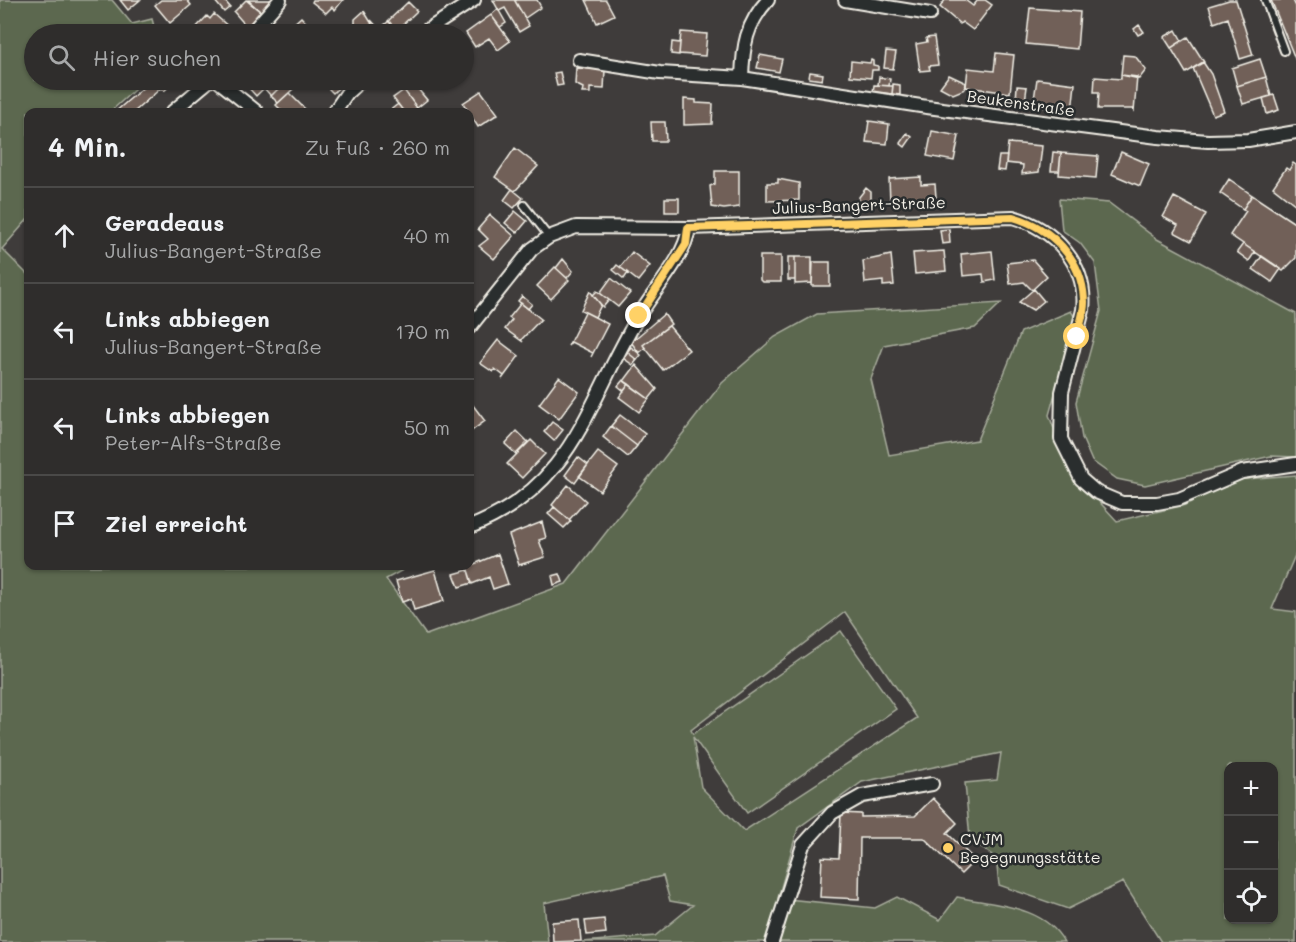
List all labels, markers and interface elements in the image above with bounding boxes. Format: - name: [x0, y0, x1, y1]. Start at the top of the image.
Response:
- search box: [24, 24, 474, 90]
- icon: search: [45, 41, 78, 74]
- text: Hier suchen: [93, 43, 221, 72]
- street label: Beukenstraße: [966, 85, 1076, 120]
- text: 4 Min.: [48, 130, 127, 164]
- text: Zu Fuß · 260 m: [305, 134, 450, 160]
- street label: Julius-Bangert-Straße: [772, 191, 946, 218]
- text: Geradeaus: [105, 208, 224, 237]
- icon: ahead: [48, 219, 81, 252]
- text: 40 m: [404, 222, 450, 248]
- text: Julius-Bangert-Straße: [105, 237, 322, 263]
- route end: [625, 302, 651, 328]
- text: Links abbiegen: [105, 304, 270, 333]
- icon: left: [48, 315, 81, 348]
- text: 170 m: [395, 318, 450, 344]
- route start: [1063, 323, 1089, 349]
- text: Julius-Bangert-Straße: [105, 333, 322, 359]
- text: Links abbiegen: [105, 400, 270, 429]
- icon: left: [48, 411, 81, 444]
- text: 50 m: [404, 414, 450, 440]
- text: Peter-Alfs-Straße: [105, 429, 282, 455]
- icon: arrive: [48, 507, 81, 540]
- text: Ziel erreicht: [105, 509, 247, 538]
- map controls: [1224, 762, 1278, 924]
- button: +: [1224, 762, 1278, 816]
- button: −: [1224, 816, 1278, 870]
- place label: CVJM Begegnungsstätte: [960, 828, 1101, 867]
- marker: CVJM Begegnungsstätte: [941, 841, 955, 855]
- button: locate: [1224, 870, 1278, 924]

